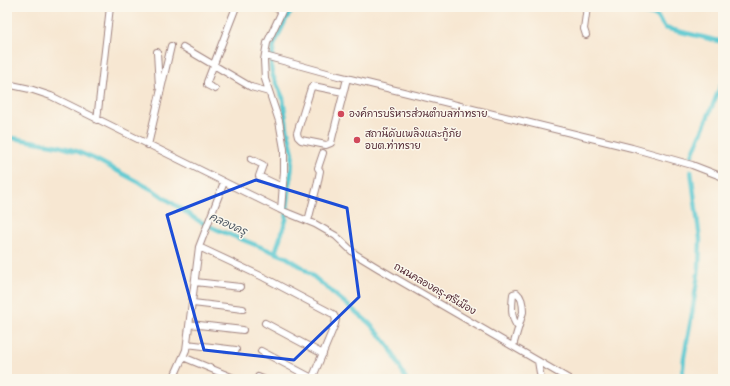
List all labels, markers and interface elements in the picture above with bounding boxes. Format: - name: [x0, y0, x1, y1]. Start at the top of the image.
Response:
- place label: องค์การบริหารส่วนตำบลท่าทราย: [349, 106, 488, 120]
- marker: องค์การบริหารส่วนตำบลท่าทราย: [336, 109, 346, 119]
- place label: สถานีดับเพลิงและกู้ภัย อบต.ท่าทราย: [365, 127, 462, 152]
- marker: สถานีดับเพลิงและกู้ภัย อบต.ท่าทราย: [352, 135, 362, 145]
- water label: คลองครุ: [206, 210, 250, 240]
- street label: ถนนคลองครุ-ศรีเมือง: [391, 260, 479, 319]

